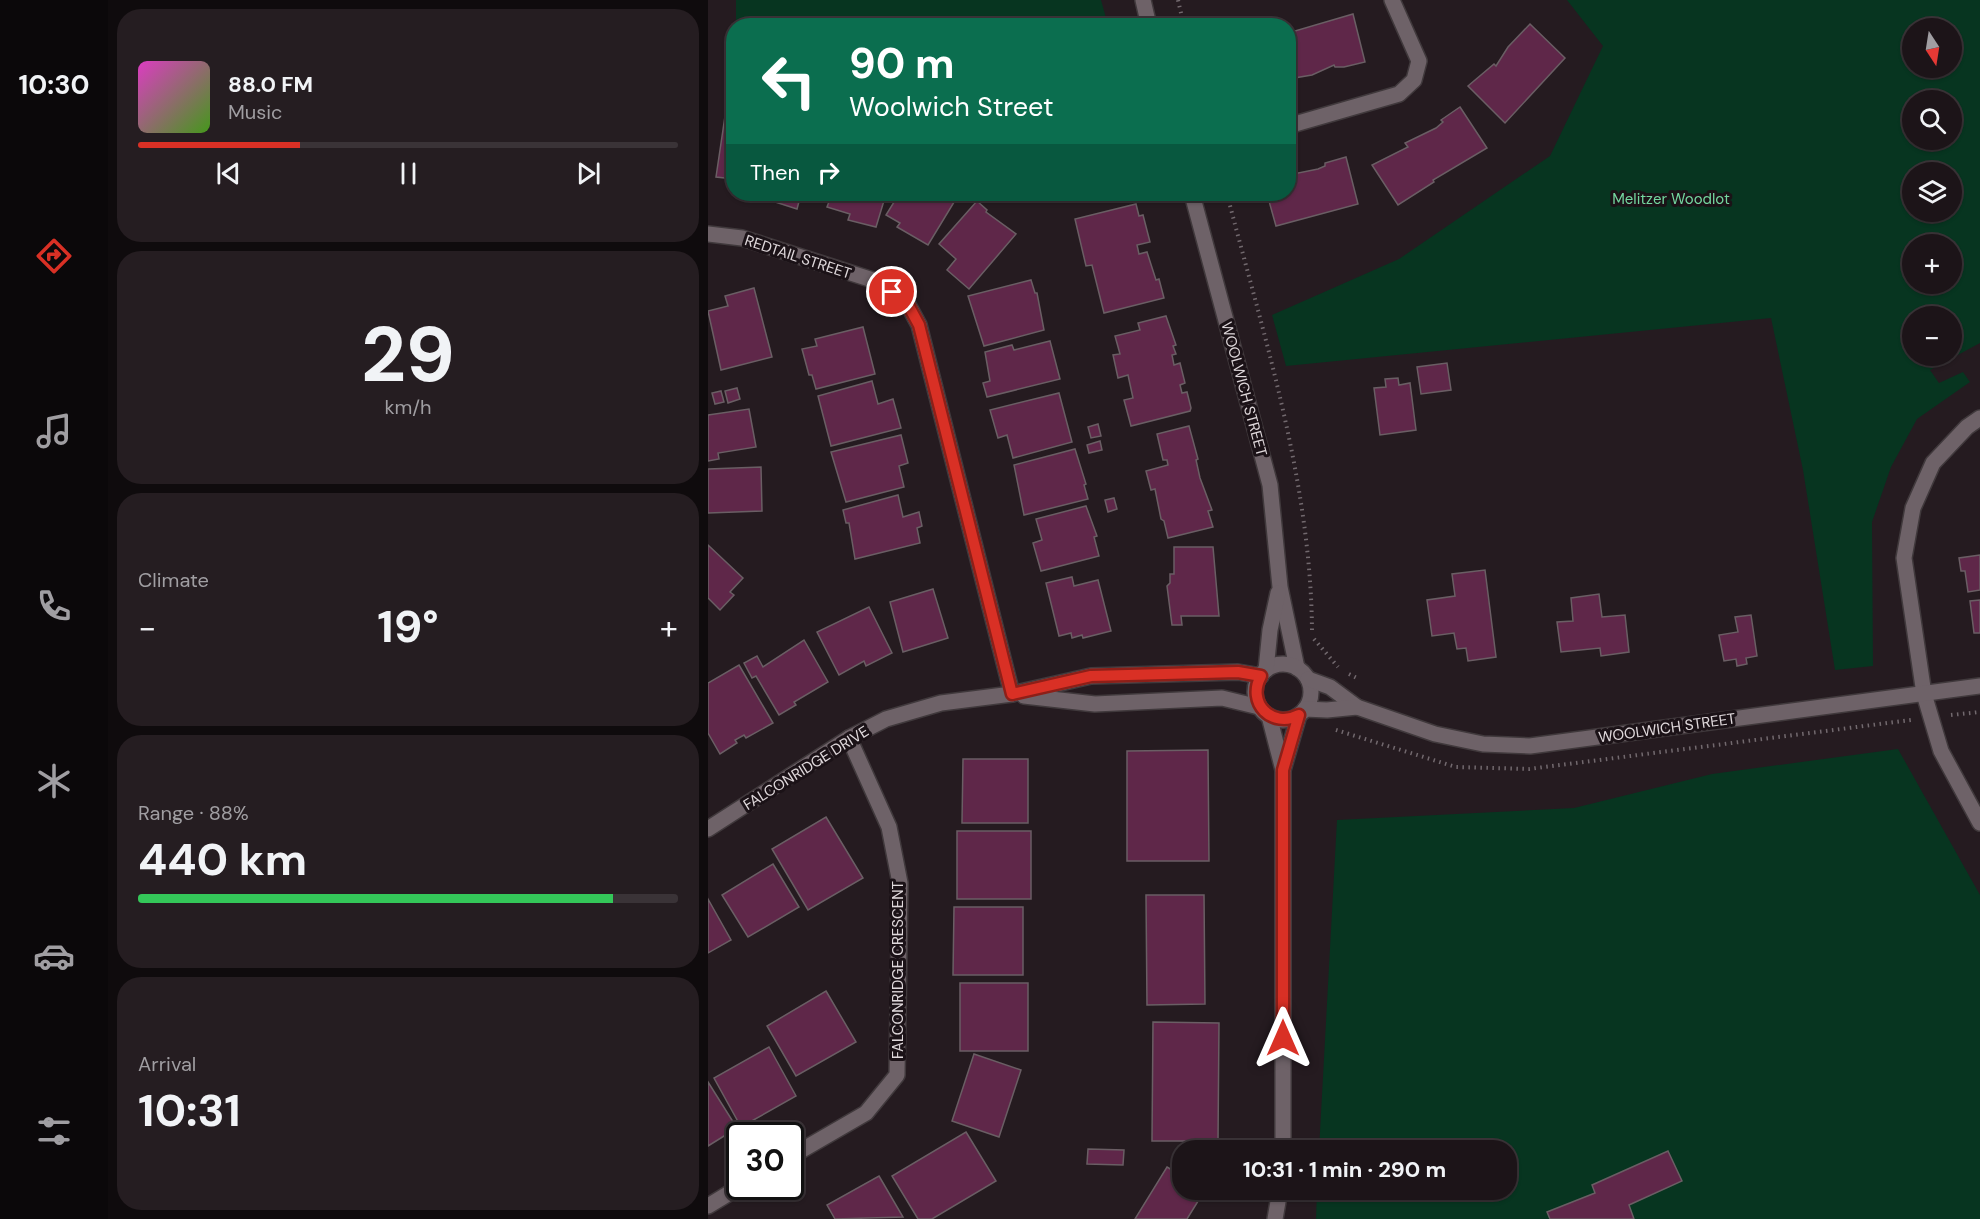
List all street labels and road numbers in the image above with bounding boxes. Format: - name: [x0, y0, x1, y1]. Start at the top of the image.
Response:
- street label: REDTAIL STREET: [742, 230, 854, 284]
- street label: WOOLWICH STREET: [1216, 320, 1272, 458]
- street label: WOOLWICH STREET: [1597, 708, 1737, 748]
- street label: FALCONRIDGE DRIVE: [739, 721, 873, 815]
- street label: FALCONRIDGE CRESCENT: [888, 881, 908, 1059]

